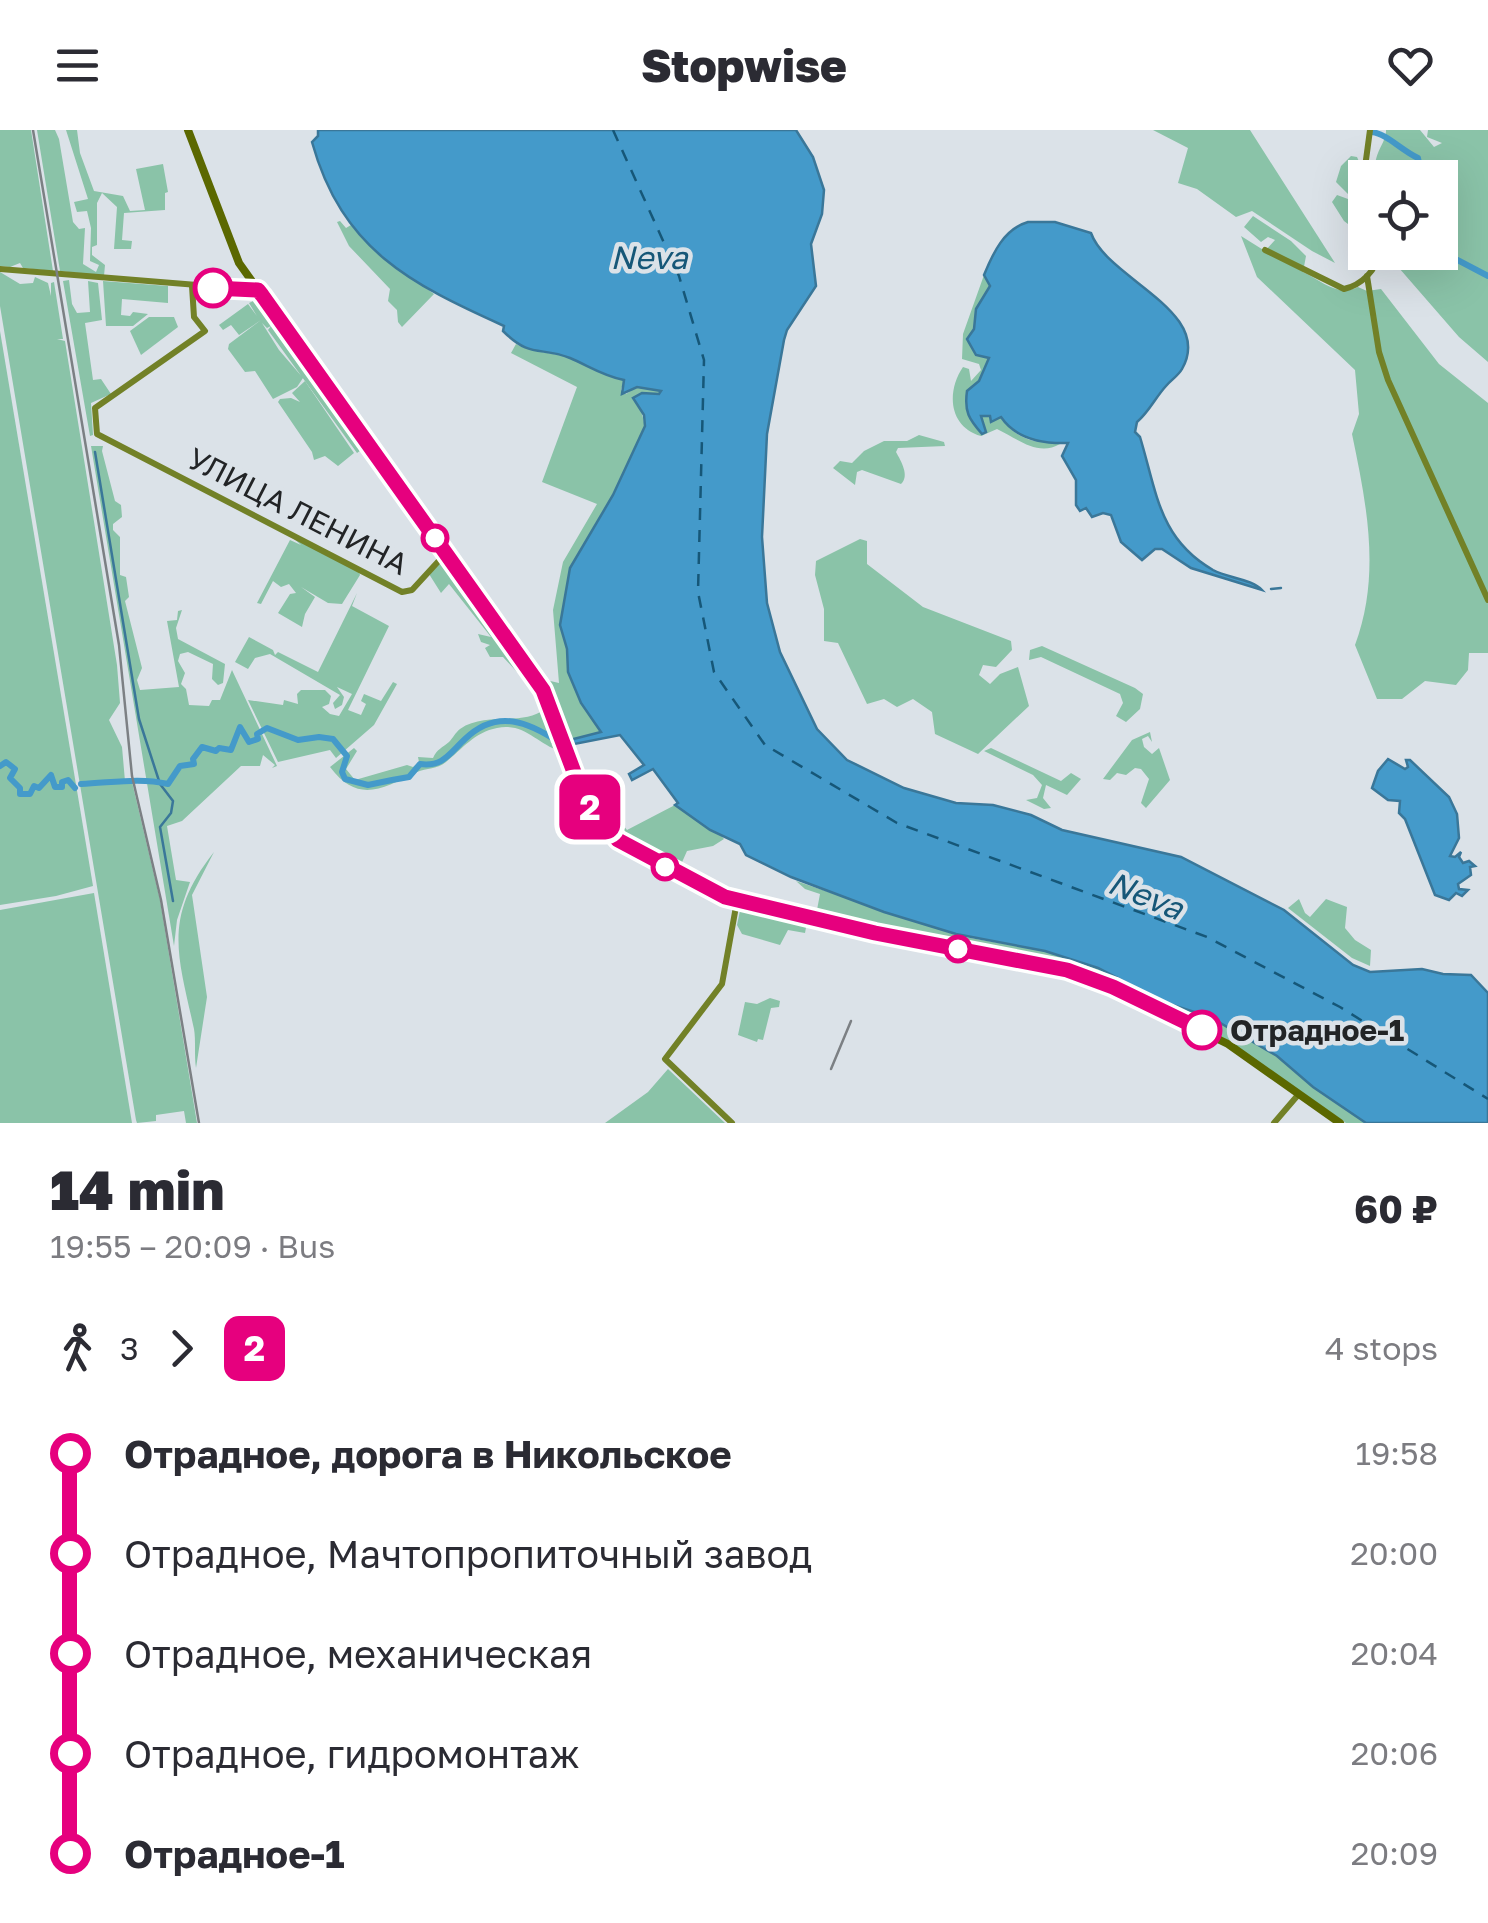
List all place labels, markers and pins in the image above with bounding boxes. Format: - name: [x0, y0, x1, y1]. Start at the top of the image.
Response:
- unlabelled marker: [194, 269, 232, 307]
- unlabelled marker: [422, 525, 448, 551]
- unlabelled marker: [652, 854, 678, 880]
- unlabelled marker: [945, 936, 971, 962]
- marker: Отрадное-1: [1183, 1011, 1221, 1049]
- place label: Отрадное-1: [1230, 1012, 1404, 1048]

